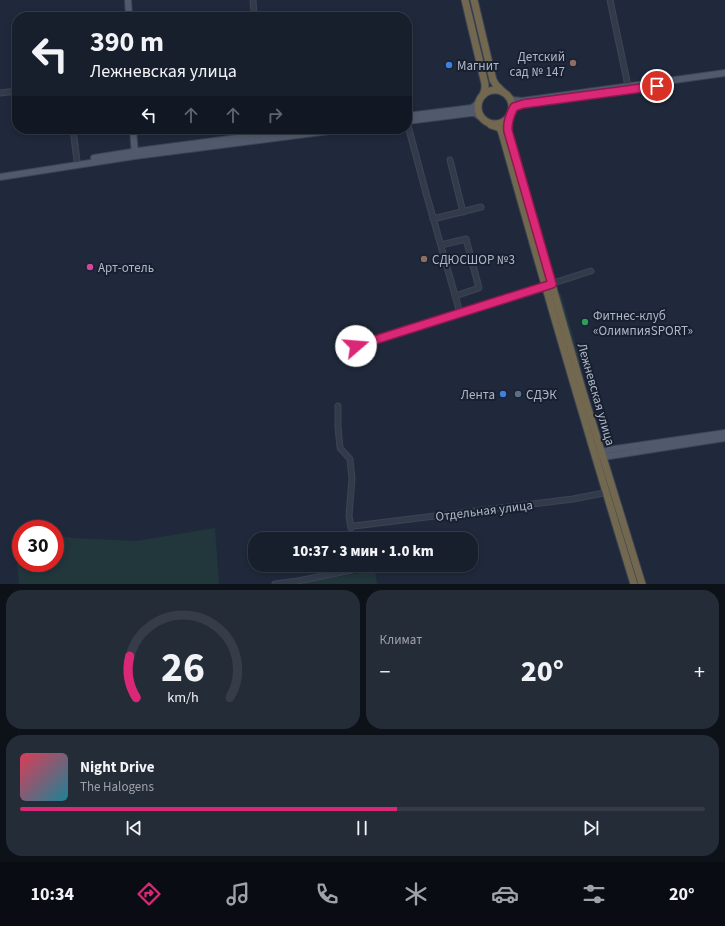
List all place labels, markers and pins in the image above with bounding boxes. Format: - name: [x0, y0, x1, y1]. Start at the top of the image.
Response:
- place label: Детский сад № 147: [510, 48, 565, 81]
- place label: Магнит: [457, 57, 499, 75]
- marker: Детский сад № 147: [568, 58, 578, 68]
- marker: Магнит: [444, 60, 454, 70]
- pin: [640, 69, 674, 103]
- place label: СДЮСШОР №3: [432, 251, 515, 269]
- marker: СДЮСШОР №3: [419, 254, 429, 264]
- place label: Арт-отель: [98, 259, 154, 277]
- marker: Арт-отель: [85, 262, 95, 272]
- place label: Фитнес-клуб «ОлимпияSPORT»: [593, 307, 693, 340]
- marker: Фитнес-клуб «ОлимпияSPORT»: [580, 317, 590, 327]
- place label: Лента: [461, 386, 495, 404]
- place label: СДЭК: [526, 386, 557, 404]
- marker: Лента: [498, 389, 508, 399]
- marker: СДЭК: [513, 389, 523, 399]

